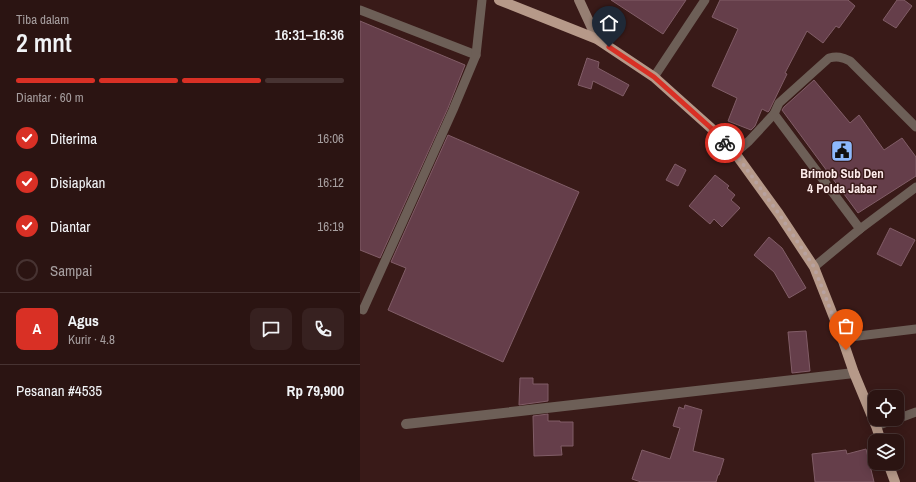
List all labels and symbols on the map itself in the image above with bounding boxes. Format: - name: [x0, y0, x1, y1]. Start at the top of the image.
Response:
- pin: [592, 6, 626, 47]
- courier: [705, 123, 745, 163]
- public building icon: Brimob Sub Den 4 Polda Jabar: [829, 138, 855, 164]
- place label: Brimob Sub Den 4 Polda Jabar: [800, 165, 884, 197]
- pin: [829, 309, 863, 350]

